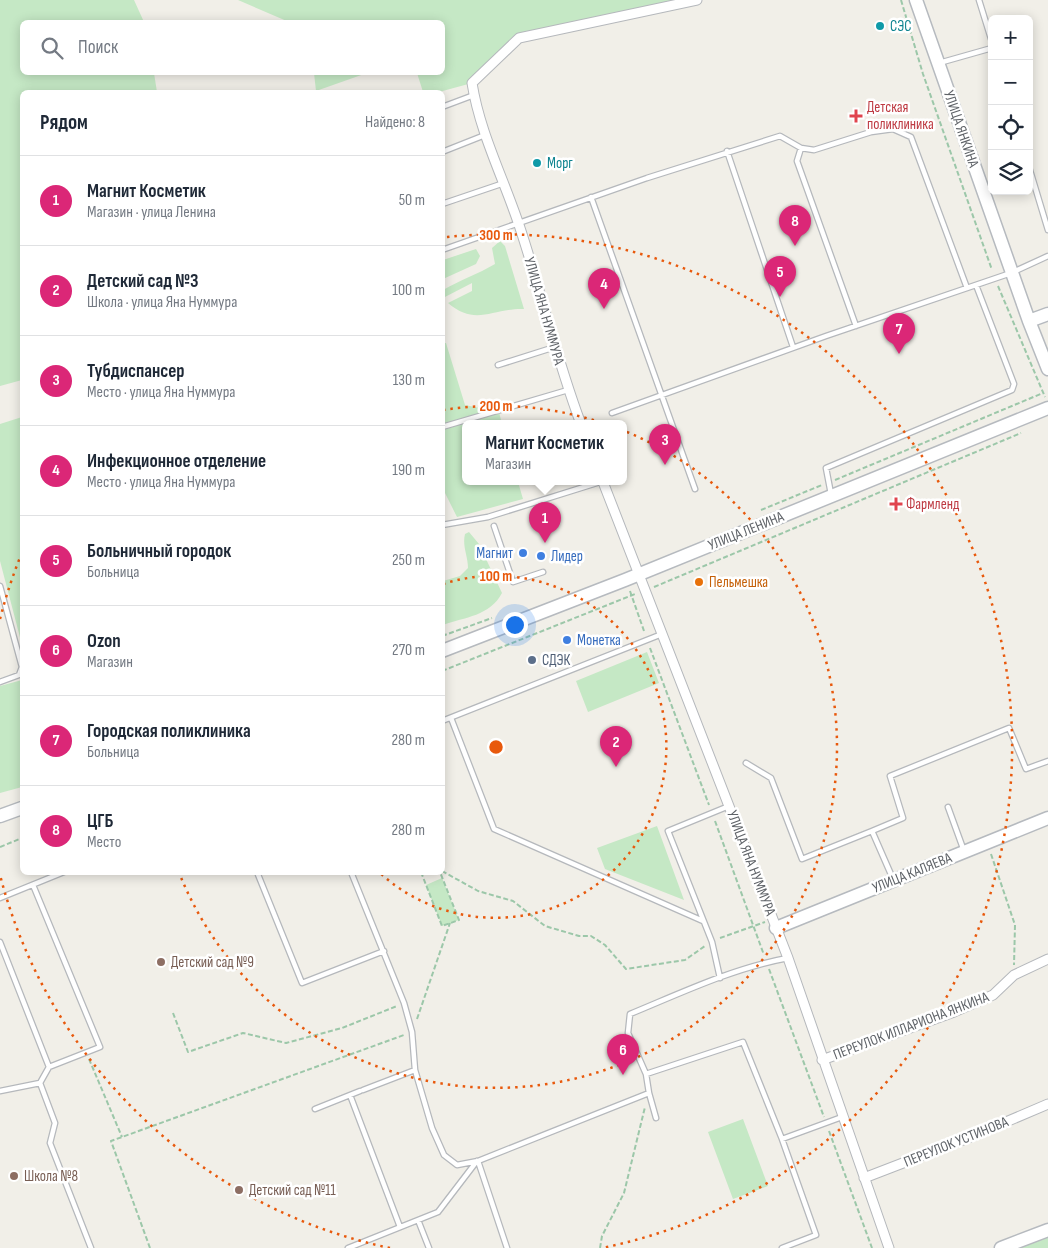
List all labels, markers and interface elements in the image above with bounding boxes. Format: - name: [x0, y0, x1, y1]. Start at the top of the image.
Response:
- map controls: [988, 15, 1033, 195]
- button: +: [988, 15, 1033, 60]
- place label: СЭС: [890, 17, 912, 36]
- search box: [20, 20, 445, 75]
- marker: СЭС: [874, 20, 886, 32]
- icon: search: [38, 34, 66, 62]
- text: Поиск: [78, 36, 118, 59]
- button: −: [988, 60, 1033, 105]
- street label: УЛИЦА ЯНКИНА: [939, 88, 983, 171]
- place label: Детская поликлиника: [867, 98, 934, 134]
- button: locate: [988, 105, 1033, 150]
- marker: Детская поликлиника: [849, 109, 863, 123]
- text: Рядом: [40, 110, 88, 135]
- text: Найдено: 8: [365, 113, 425, 132]
- button: layers: [988, 150, 1033, 195]
- place label: Морг: [547, 154, 573, 173]
- marker: Морг: [531, 157, 543, 169]
- text: Магнит Косметик: [87, 180, 206, 203]
- text: 1: [53, 191, 59, 210]
- text: 50 m: [399, 191, 425, 210]
- text: Магазин · улица Ленина: [87, 203, 216, 222]
- pin: 8: [779, 205, 811, 246]
- text: 300 m: [479, 226, 513, 245]
- street label: УЛИЦА ЯНА НУММУРА: [520, 255, 569, 368]
- pin: 5: [764, 256, 796, 297]
- pin: 4: [588, 268, 620, 309]
- text: Детский сад №3: [87, 270, 199, 293]
- text: 2: [52, 281, 60, 300]
- text: 100 m: [392, 281, 425, 300]
- text: Школа · улица Яна Нуммура: [87, 293, 237, 312]
- pin: 7: [883, 313, 915, 354]
- text: Тубдиспансер: [87, 360, 185, 383]
- text: 3: [52, 371, 60, 390]
- text: 130 m: [393, 371, 425, 390]
- text: Место · улица Яна Нуммура: [87, 383, 236, 402]
- text: 200 m: [479, 397, 513, 416]
- popup: [462, 420, 627, 485]
- pin: 3: [649, 424, 681, 465]
- text: Магнит Косметик: [485, 432, 604, 455]
- text: Инфекционное отделение: [87, 450, 266, 473]
- text: Магазин: [485, 455, 531, 474]
- text: 4: [52, 461, 60, 480]
- text: 190 m: [392, 461, 425, 480]
- text: Место · улица Яна Нуммура: [87, 473, 236, 492]
- place label: Фармленд: [906, 495, 960, 514]
- marker: Фармленд: [890, 498, 902, 510]
- pin: 1: [529, 502, 561, 543]
- street label: УЛИЦА ЛЕНИНА: [705, 507, 787, 555]
- text: Больничный городок: [87, 540, 231, 563]
- place label: Магнит: [476, 544, 513, 563]
- marker: Магнит: [517, 547, 529, 559]
- place label: Лидер: [551, 547, 583, 566]
- marker: Лидер: [535, 550, 547, 562]
- text: 5: [52, 551, 60, 570]
- text: 250 m: [392, 551, 425, 570]
- text: Больница: [87, 563, 139, 582]
- text: 100 m: [480, 567, 512, 586]
- place label: Пельмешка: [709, 573, 768, 592]
- marker: Пельмешка: [693, 576, 705, 588]
- your location: [502, 612, 528, 638]
- text: Ozon: [87, 630, 121, 653]
- place label: Монетка: [577, 631, 621, 650]
- marker: Монетка: [561, 634, 573, 646]
- text: 6: [52, 641, 60, 660]
- text: 270 m: [392, 641, 425, 660]
- place label: СДЭК: [542, 651, 571, 670]
- text: Магазин: [87, 653, 133, 672]
- marker: СДЭК: [526, 654, 538, 666]
- text: Городская поликлиника: [87, 720, 251, 743]
- pin: 2: [600, 726, 632, 767]
- text: 7: [53, 731, 59, 750]
- text: 280 m: [391, 731, 425, 750]
- centre of rings: [487, 738, 505, 756]
- text: Больница: [87, 743, 139, 762]
- street label: УЛИЦА ЯНА НУММУРА: [722, 808, 780, 919]
- text: ЦГБ: [87, 810, 113, 833]
- text: 8: [52, 821, 60, 840]
- text: 280 m: [391, 821, 425, 840]
- text: Место: [87, 833, 121, 852]
- street label: УЛИЦА КАЛЯЕВА: [869, 848, 955, 898]
- place label: Детский сад №9: [171, 953, 254, 972]
- marker: Детский сад №9: [155, 956, 167, 968]
- street label: ПЕРЕУЛОК ИЛЛАРИОНА ЯНКИНА: [831, 987, 992, 1064]
- pin: 6: [607, 1034, 639, 1075]
- street label: ПЕРЕУЛОК УСТИНОВА: [901, 1112, 1012, 1172]
- place label: Школа №8: [24, 1167, 78, 1186]
- marker: Школа №8: [8, 1170, 20, 1182]
- place label: Детский сад №11: [249, 1181, 336, 1200]
- marker: Детский сад №11: [233, 1184, 245, 1196]

